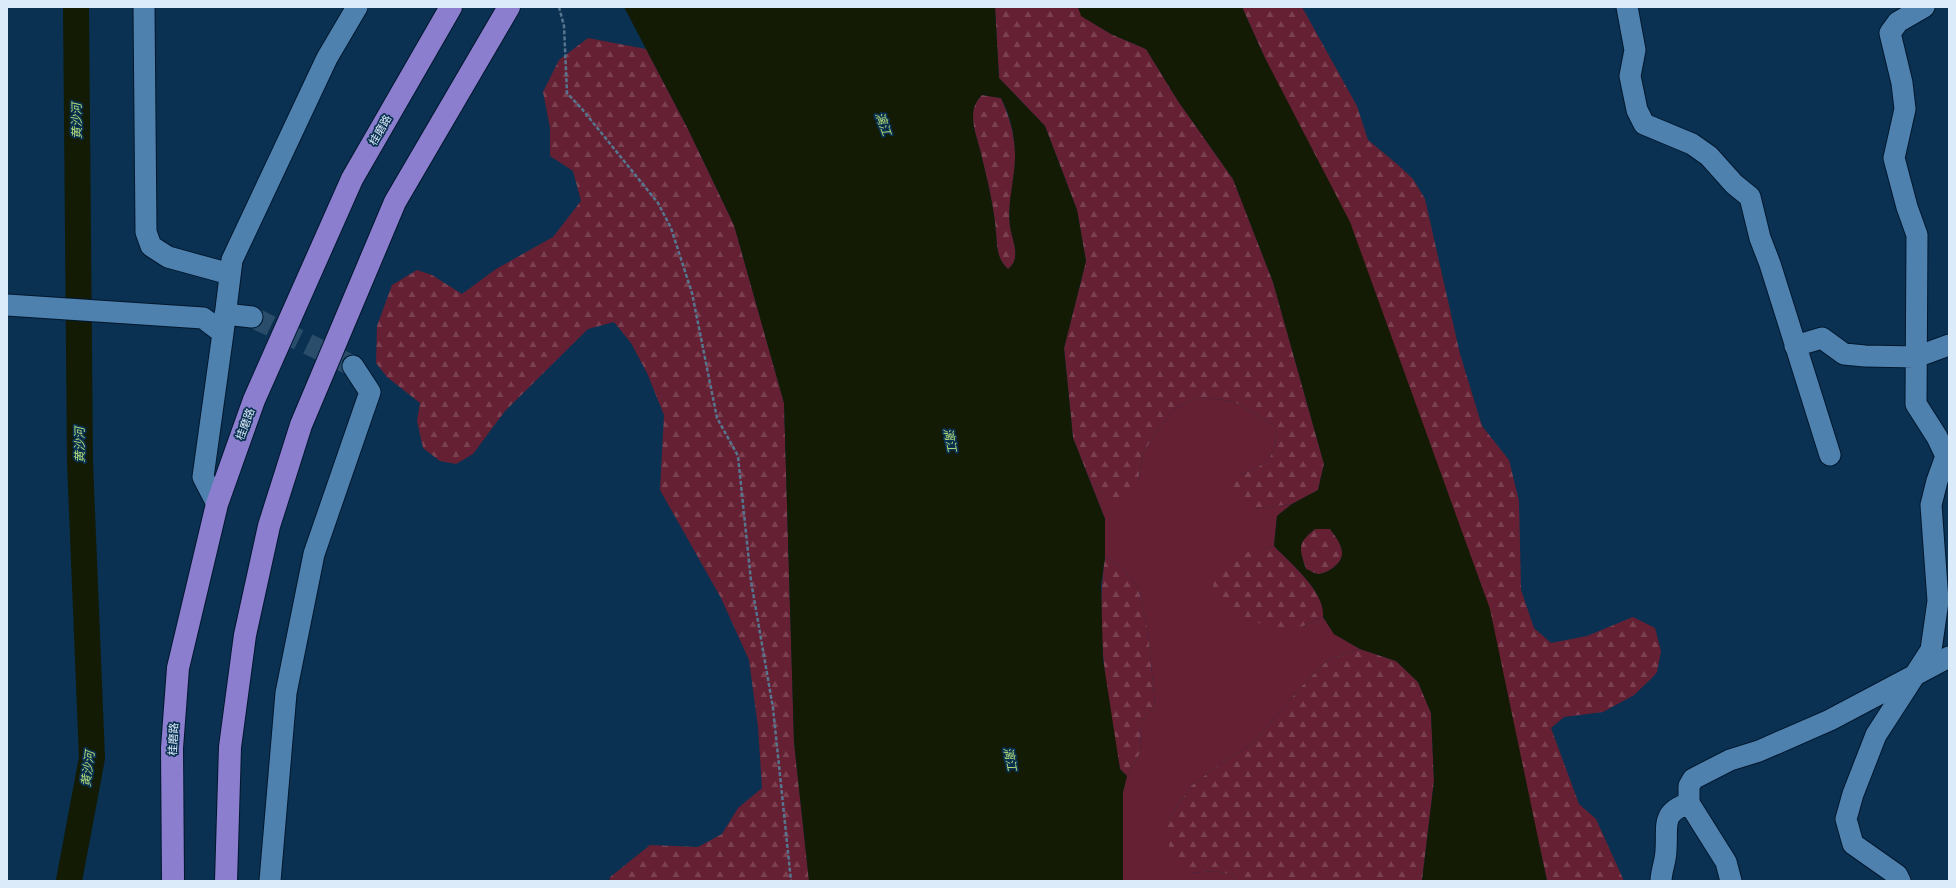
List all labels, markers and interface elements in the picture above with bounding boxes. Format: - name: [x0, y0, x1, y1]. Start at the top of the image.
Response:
- water label: 黄沙河: [70, 101, 84, 139]
- water label: 漓江: [872, 110, 894, 140]
- street label: 桂磨路: [367, 113, 394, 148]
- street label: 桂磨路: [234, 406, 257, 442]
- water label: 黄沙河: [73, 425, 87, 463]
- water label: 漓江: [941, 427, 960, 455]
- street label: 桂磨路: [166, 722, 181, 756]
- water label: 漓江: [1001, 746, 1020, 774]
- water label: 黄沙河: [79, 748, 97, 788]

